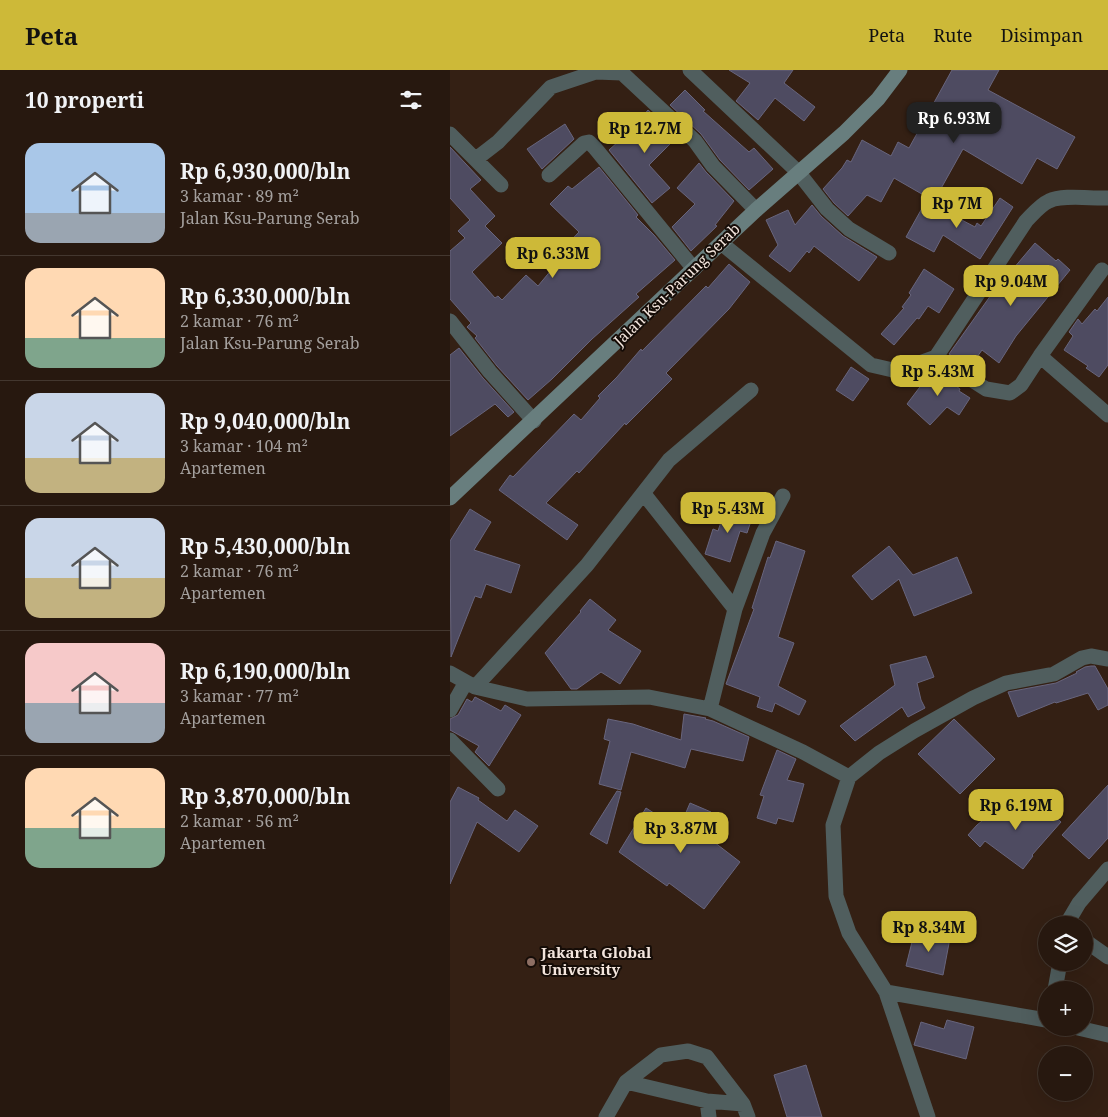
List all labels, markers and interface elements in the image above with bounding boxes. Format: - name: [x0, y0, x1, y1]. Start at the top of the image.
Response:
- text: Peta: [25, 19, 78, 52]
- text: Peta: [868, 23, 905, 47]
- text: Rute: [933, 23, 972, 47]
- text: Disimpan: [1000, 23, 1083, 47]
- text: 10 properti: [25, 86, 144, 114]
- icon: filters: [397, 86, 425, 114]
- pin: Rp 6.93M: [902, 102, 1006, 144]
- text: Rp 6.93M: [918, 107, 990, 129]
- pin: Rp 12.7M: [593, 112, 697, 154]
- text: Rp 12.7M: [609, 117, 681, 139]
- text: Rp 6,930,000/bln: [180, 157, 350, 185]
- icon: home: [65, 163, 125, 223]
- text: 3 kamar · 89 m²: [180, 185, 299, 207]
- pin: Rp 7M: [922, 186, 992, 229]
- text: Rp 7M: [932, 192, 982, 214]
- text: Jalan Ksu-Parung Serab: [180, 207, 359, 229]
- street label: Jalan Ksu-Parung Serab: [608, 219, 744, 351]
- pin: Rp 6.33M: [501, 236, 605, 279]
- text: Rp 6.33M: [517, 242, 589, 264]
- pin: Rp 9.04M: [959, 264, 1063, 307]
- text: Rp 9.04M: [975, 270, 1047, 292]
- text: Rp 6,330,000/bln: [180, 282, 350, 310]
- icon: home: [65, 288, 125, 348]
- text: 2 kamar · 76 m²: [180, 310, 299, 332]
- text: Jalan Ksu-Parung Serab: [180, 332, 359, 354]
- pin: Rp 5.43M: [886, 354, 990, 397]
- text: Rp 5.43M: [902, 360, 974, 382]
- text: Rp 9,040,000/bln: [180, 407, 350, 435]
- icon: home: [65, 413, 125, 473]
- text: 3 kamar · 104 m²: [180, 435, 308, 457]
- text: Apartemen: [180, 457, 266, 479]
- pin: Rp 5.43M: [676, 492, 780, 534]
- text: Rp 5.43M: [692, 497, 764, 519]
- text: Rp 5,430,000/bln: [180, 532, 350, 560]
- icon: home: [65, 538, 125, 598]
- text: 2 kamar · 76 m²: [180, 560, 299, 582]
- text: Apartemen: [180, 582, 266, 604]
- text: Rp 6,190,000/bln: [180, 657, 350, 685]
- icon: home: [65, 663, 125, 723]
- text: 3 kamar · 77 m²: [180, 685, 299, 707]
- text: Apartemen: [180, 707, 266, 729]
- text: Rp 3,870,000/bln: [180, 782, 350, 810]
- icon: home: [65, 788, 125, 848]
- pin: Rp 6.19M: [964, 788, 1068, 831]
- text: Rp 6.19M: [980, 794, 1052, 816]
- text: 2 kamar · 56 m²: [180, 810, 299, 832]
- pin: Rp 3.87M: [629, 812, 733, 854]
- text: Rp 3.87M: [645, 817, 717, 839]
- text: Apartemen: [180, 832, 266, 854]
- pin: Rp 8.34M: [877, 910, 981, 953]
- text: Rp 8.34M: [893, 916, 965, 938]
- map controls: [1038, 916, 1093, 1101]
- button: layers: [1038, 916, 1093, 971]
- place label: Jakarta Global University: [540, 942, 652, 979]
- marker: Jakarta Global University: [525, 956, 537, 968]
- button: +: [1038, 981, 1093, 1036]
- button: −: [1038, 1046, 1093, 1101]

